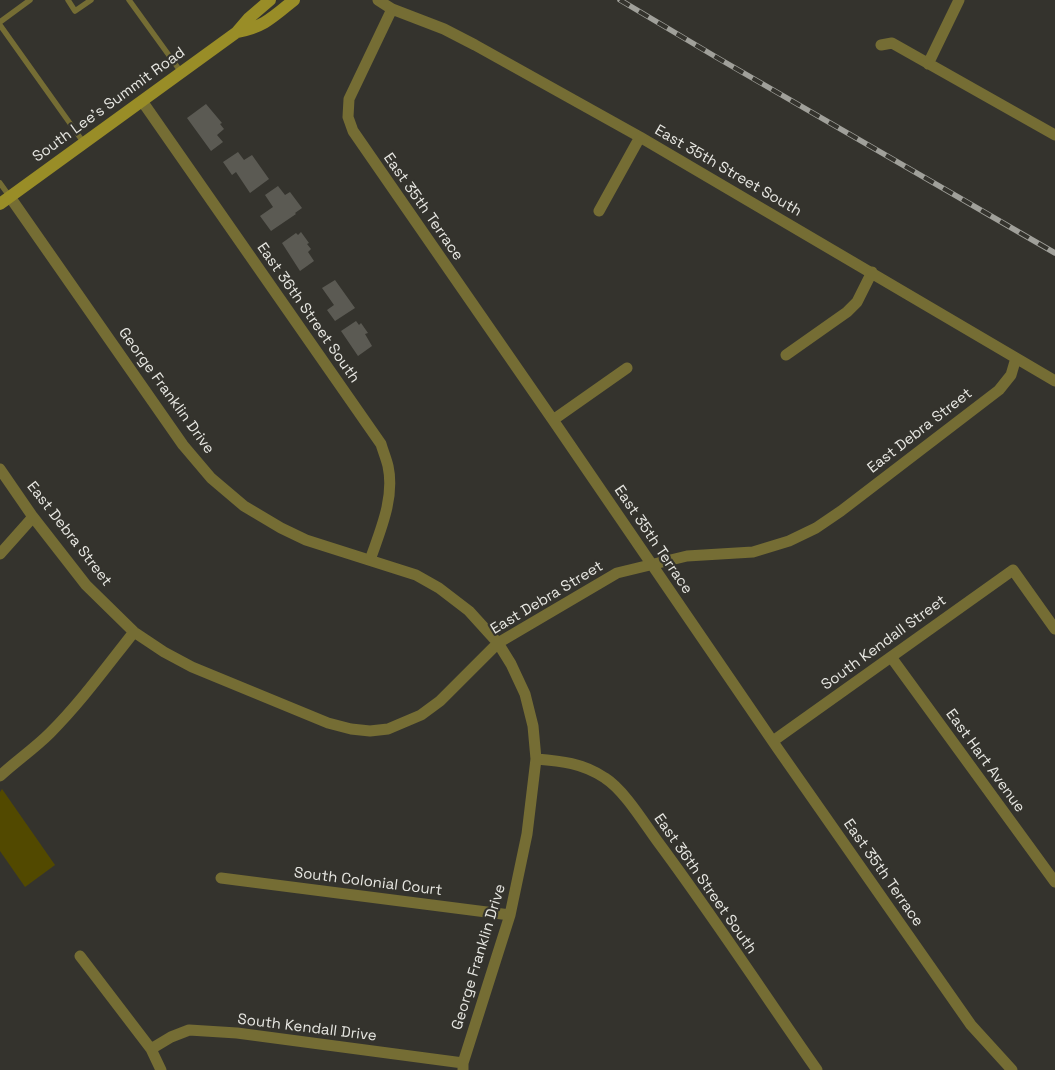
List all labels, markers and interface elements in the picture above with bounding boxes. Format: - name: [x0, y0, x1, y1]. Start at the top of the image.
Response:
- street label: South Lee's Summit Road: [29, 44, 189, 166]
- street label: East 35th Street South: [651, 121, 805, 221]
- street label: East 35th Terrace: [379, 150, 467, 264]
- street label: East 36th Street South: [253, 239, 363, 387]
- street label: George Franklin Drive: [114, 324, 218, 458]
- street label: East Debra Street: [864, 385, 976, 477]
- street label: East Debra Street: [23, 478, 115, 590]
- street label: East 35th Terrace: [610, 482, 696, 598]
- street label: East Debra Street: [488, 557, 606, 639]
- street label: South Kendall Street: [818, 592, 950, 694]
- street label: East Hart Avenue: [941, 706, 1029, 816]
- street label: East 36th Street South: [650, 810, 760, 958]
- street label: East 35th Terrace: [839, 816, 927, 930]
- street label: South Colonial Court: [293, 864, 443, 900]
- street label: George Franklin Drive: [448, 882, 510, 1032]
- street label: South Kendall Drive: [236, 1011, 378, 1045]

